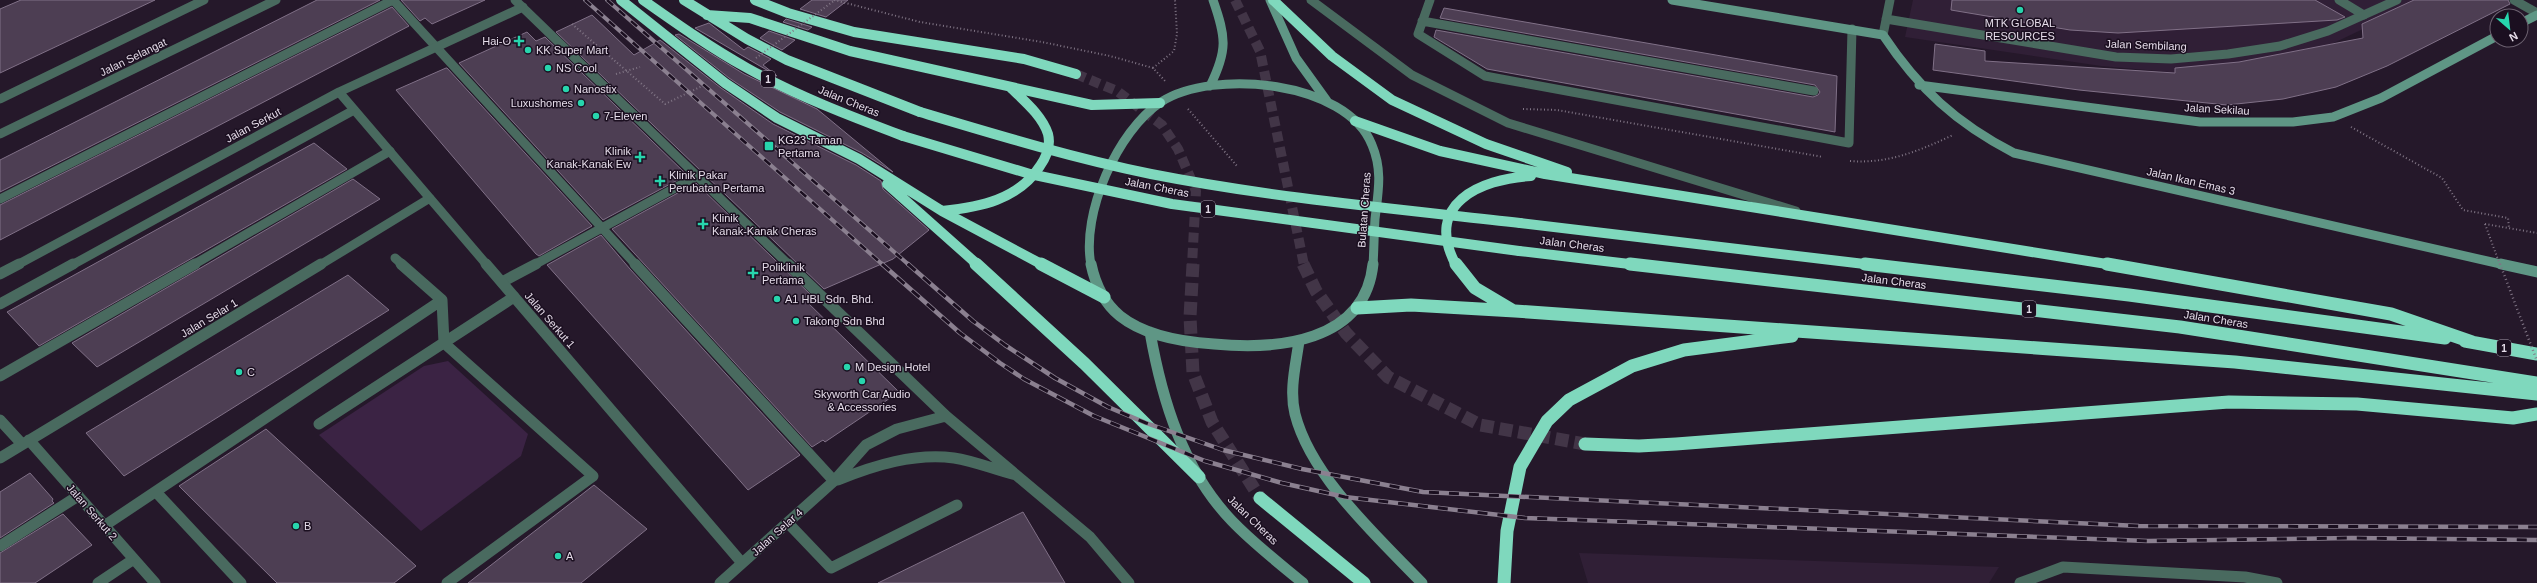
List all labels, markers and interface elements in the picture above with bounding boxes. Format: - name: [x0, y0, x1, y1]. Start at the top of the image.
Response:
- marker: MTK GLOBAL RESOURCES: [2015, 5, 2025, 15]
- north arrow: [2489, 8, 2529, 48]
- place label: MTK GLOBAL RESOURCES: [1985, 17, 2055, 42]
- text: N: [2507, 30, 2520, 44]
- place label: Hai-O: [482, 35, 511, 47]
- street label: Jalan Selangat: [98, 36, 168, 78]
- marker: Hai-O: [514, 36, 524, 46]
- street label: Jalan Sembilang: [2105, 38, 2187, 52]
- place label: KK Super Mart: [536, 44, 608, 56]
- marker: KK Super Mart: [523, 45, 533, 55]
- place label: NS Cool: [556, 62, 597, 74]
- marker: NS Cool: [543, 63, 553, 73]
- road number: 1: [761, 71, 775, 87]
- place label: Nanostix: [574, 83, 617, 95]
- street label: Jalan Cheras: [817, 83, 882, 119]
- marker: Nanostix: [561, 84, 571, 94]
- place label: Luxushomes: [511, 97, 573, 109]
- marker: Luxushomes: [576, 98, 586, 108]
- street label: Jalan Sekilau: [2184, 101, 2250, 117]
- street label: Jalan Serkut: [223, 105, 283, 145]
- place label: 7-Eleven: [604, 110, 647, 122]
- marker: 7-Eleven: [591, 111, 601, 121]
- place label: KG23 Taman Pertama: [778, 134, 842, 159]
- marker: KG23 Taman Pertama: [763, 140, 775, 152]
- place label: Klinik Kanak-Kanak Ew: [547, 145, 631, 170]
- marker: Klinik Kanak-Kanak Ew: [634, 151, 646, 163]
- street label: Jalan Ikan Emas 3: [2146, 165, 2236, 197]
- place label: Klinik Pakar Perubatan Pertama: [669, 169, 765, 194]
- street label: Bulatan Cheras: [1355, 171, 1373, 248]
- marker: Klinik Pakar Perubatan Pertama: [654, 175, 666, 187]
- street label: Jalan Cheras: [1124, 175, 1190, 199]
- road number: 1: [1201, 201, 1215, 217]
- place label: Klinik Kanak-Kanak Cheras: [712, 212, 817, 237]
- marker: Klinik Kanak-Kanak Cheras: [697, 218, 709, 230]
- street label: Jalan Cheras: [1539, 234, 1605, 254]
- place label: Poliklinik Pertama: [762, 261, 805, 286]
- marker: Poliklinik Pertama: [747, 267, 759, 279]
- street label: Jalan Cheras: [1861, 271, 1927, 291]
- street label: Jalan Serkut 1: [522, 290, 578, 350]
- place label: A1 HBL Sdn. Bhd.: [785, 293, 874, 305]
- marker: A1 HBL Sdn. Bhd.: [772, 294, 782, 304]
- street label: Jalan Selar 1: [178, 296, 240, 340]
- road number: 1: [2022, 301, 2036, 317]
- street label: Jalan Cheras: [2183, 308, 2249, 330]
- place label: Takong Sdn Bhd: [804, 315, 885, 327]
- marker: Takong Sdn Bhd: [791, 316, 801, 326]
- road number: 1: [2497, 340, 2511, 356]
- place label: M Design Hotel: [855, 361, 930, 373]
- marker: M Design Hotel: [842, 362, 852, 372]
- place label: C: [247, 366, 255, 378]
- marker: C: [234, 367, 244, 377]
- marker: Skyworth Car Audio & Accessories: [857, 376, 867, 386]
- place label: Skyworth Car Audio & Accessories: [814, 388, 910, 413]
- street label: Jalan Serkut 2: [64, 482, 120, 542]
- street label: Jalan Cheras: [1226, 493, 1281, 547]
- street label: Jalan Selar 4: [749, 506, 805, 558]
- place label: B: [304, 520, 311, 532]
- marker: B: [291, 521, 301, 531]
- place label: A: [566, 550, 574, 562]
- marker: A: [553, 551, 563, 561]

